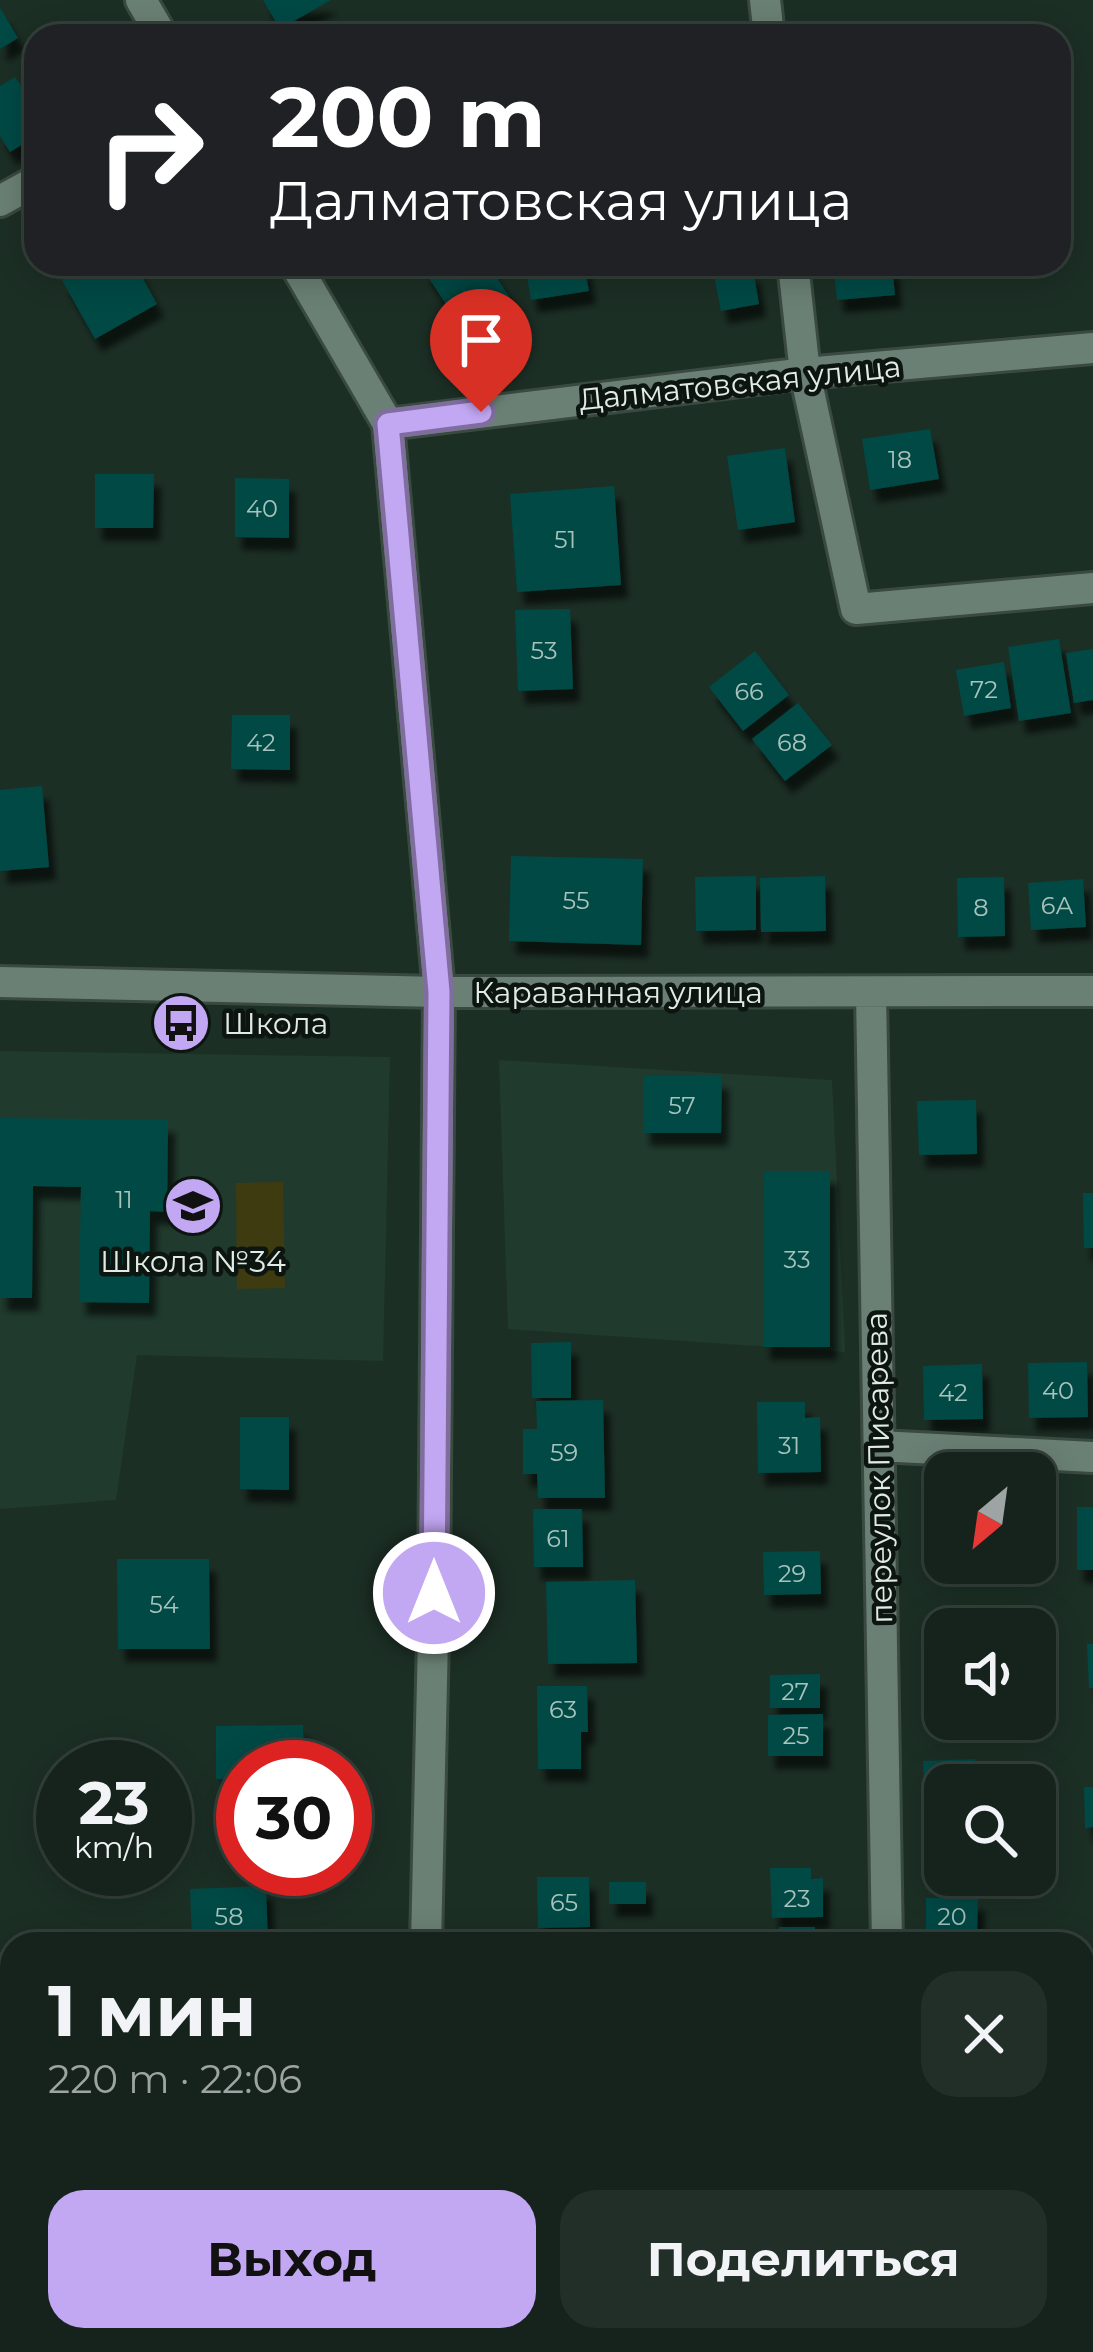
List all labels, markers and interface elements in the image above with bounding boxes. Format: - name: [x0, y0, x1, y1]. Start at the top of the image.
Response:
- text: 200 m: [270, 66, 546, 168]
- icon: right: [72, 72, 228, 228]
- text: Далматовская улица: [270, 168, 852, 234]
- pin: [430, 289, 532, 412]
- icon: arrive: [448, 307, 514, 373]
- street label: Далматовская улица: [577, 348, 903, 418]
- house number: 18: [888, 445, 912, 474]
- house number: 40: [246, 494, 278, 523]
- house number: 51: [554, 525, 576, 554]
- house number: 53: [531, 636, 558, 665]
- house number: 72: [970, 675, 998, 704]
- house number: 66: [734, 677, 764, 706]
- house number: 42: [246, 728, 276, 757]
- house number: 68: [777, 728, 807, 757]
- house number: 55: [562, 886, 590, 915]
- house number: 6А: [1041, 891, 1073, 920]
- house number: 8: [973, 893, 989, 922]
- street label: Караванная улица: [473, 974, 763, 1011]
- bus stop icon: Школа: [150, 992, 212, 1054]
- place label: Школа: [223, 1005, 328, 1042]
- house number: 57: [668, 1091, 696, 1120]
- school or university icon: Школа №34: [162, 1175, 224, 1237]
- house number: 11: [115, 1185, 133, 1214]
- place label: Школа №34: [100, 1243, 286, 1280]
- house number: 33: [784, 1245, 810, 1274]
- street label: переулок Писарева: [858, 1312, 900, 1624]
- house number: 40: [1042, 1376, 1074, 1405]
- house number: 42: [938, 1378, 968, 1407]
- house number: 31: [778, 1431, 800, 1460]
- house number: 59: [550, 1438, 578, 1467]
- north arrow: [924, 1452, 1056, 1584]
- map controls: [924, 1452, 1056, 1896]
- house number: 61: [546, 1524, 570, 1553]
- position arrow: [371, 1530, 497, 1656]
- house number: 29: [778, 1559, 806, 1588]
- house number: 54: [149, 1590, 179, 1619]
- button: sound: [924, 1608, 1056, 1740]
- house number: 27: [781, 1677, 809, 1706]
- house number: 63: [549, 1695, 577, 1724]
- house number: 25: [782, 1721, 810, 1750]
- speed limit sign: 30: [216, 1740, 372, 1896]
- button: search: [924, 1764, 1056, 1896]
- text: 23: [79, 1766, 149, 1839]
- text: km/h: [74, 1829, 154, 1866]
- house number: 23: [783, 1884, 811, 1913]
- house number: 65: [550, 1888, 578, 1917]
- house number: 58: [215, 1902, 243, 1931]
- house number: 20: [937, 1902, 967, 1931]
- text: 1 мин: [48, 1966, 256, 2054]
- button: close: [921, 1971, 1047, 2097]
- text: 220 m · 22:06: [48, 2055, 302, 2103]
- button: Выход: [48, 2190, 536, 2328]
- button: Поделиться: [560, 2190, 1047, 2328]

